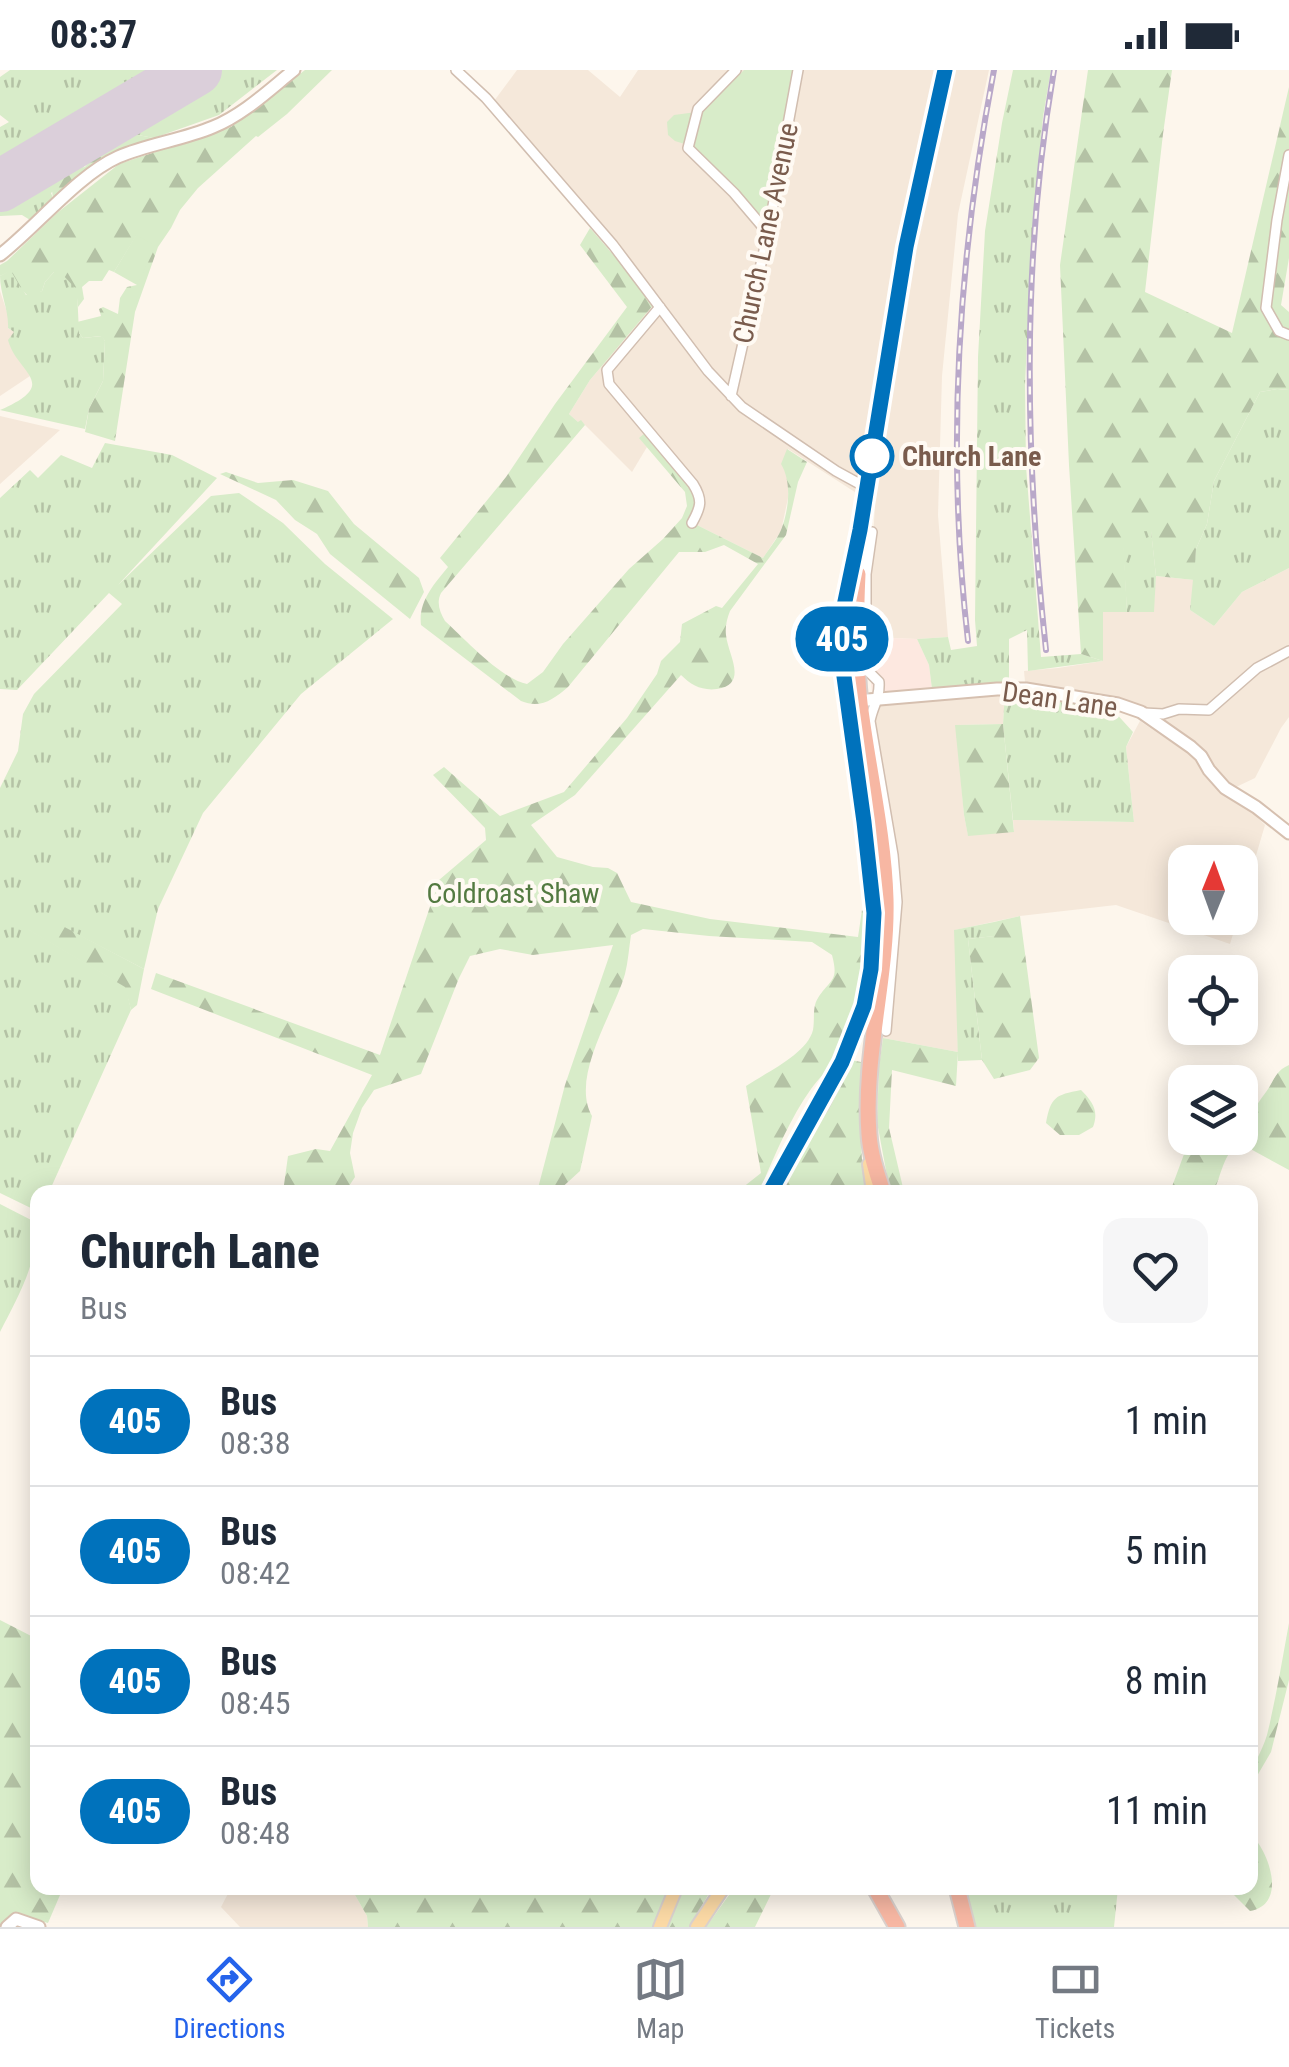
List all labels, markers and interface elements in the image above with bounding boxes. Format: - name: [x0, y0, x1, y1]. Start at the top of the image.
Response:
- text: 08:37: [50, 13, 137, 57]
- street label: Church Lane Avenue: [726, 120, 805, 346]
- marker: Church Lane: [851, 435, 893, 477]
- place label: Church Lane: [902, 440, 1041, 473]
- line badge: 405: [784, 606, 900, 672]
- text: 405: [815, 619, 869, 660]
- street label: Dean Lane: [1000, 675, 1120, 724]
- north arrow: [1168, 845, 1258, 935]
- map controls: [1168, 845, 1258, 1155]
- park label: Coldroast Shaw: [426, 877, 600, 910]
- button: locate: [1168, 955, 1258, 1045]
- button: layers: [1168, 1065, 1258, 1155]
- button: heart: [1103, 1218, 1208, 1323]
- text: Church Lane: [80, 1223, 320, 1280]
- text: Bus: [80, 1289, 128, 1327]
- text: Bus: [220, 1380, 277, 1424]
- text: 1 min: [1125, 1399, 1208, 1443]
- text: 405: [108, 1401, 162, 1442]
- text: 08:38: [220, 1424, 291, 1462]
- text: Bus: [220, 1510, 277, 1554]
- text: 5 min: [1125, 1529, 1208, 1573]
- text: 405: [108, 1531, 162, 1572]
- text: 08:42: [220, 1554, 291, 1592]
- text: Bus: [220, 1640, 277, 1684]
- text: 8 min: [1125, 1659, 1208, 1703]
- text: 405: [108, 1661, 162, 1702]
- text: 08:45: [220, 1684, 291, 1722]
- text: Bus: [220, 1770, 277, 1814]
- text: 11 min: [1106, 1789, 1208, 1833]
- text: 405: [108, 1791, 162, 1832]
- text: 08:48: [220, 1814, 291, 1852]
- tab: Directions: [174, 1952, 285, 2045]
- tab: Map: [633, 1952, 688, 2045]
- tab: Tickets: [1035, 1952, 1115, 2045]

